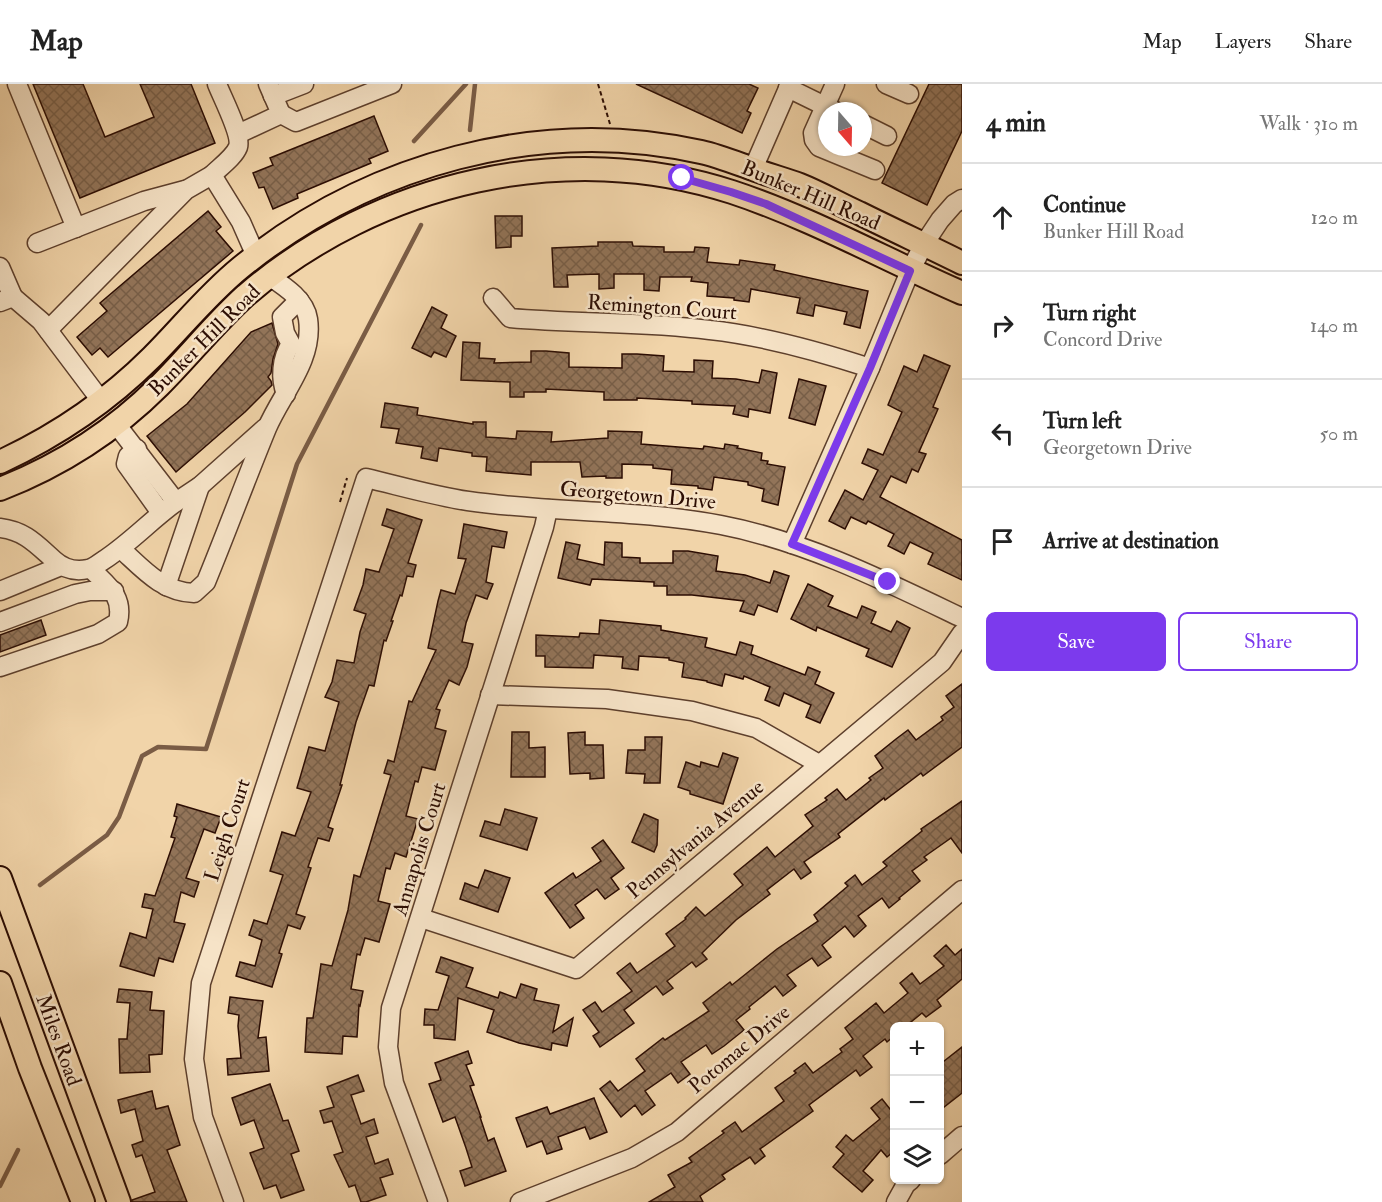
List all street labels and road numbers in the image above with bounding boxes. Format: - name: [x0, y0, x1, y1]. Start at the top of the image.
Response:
- street label: Bunker Hill Road: [737, 154, 885, 237]
- street label: Bunker Hill Road: [142, 278, 267, 402]
- street label: Remington Court: [586, 289, 738, 326]
- street label: Georgetown Drive: [559, 475, 717, 516]
- street label: Pennsylvania Avenue: [621, 774, 770, 905]
- street label: Leigh Court: [198, 775, 257, 885]
- street label: Annapolis Court: [386, 779, 453, 920]
- street label: Miles Road: [30, 991, 88, 1090]
- street label: Potomac Drive: [683, 999, 796, 1100]

